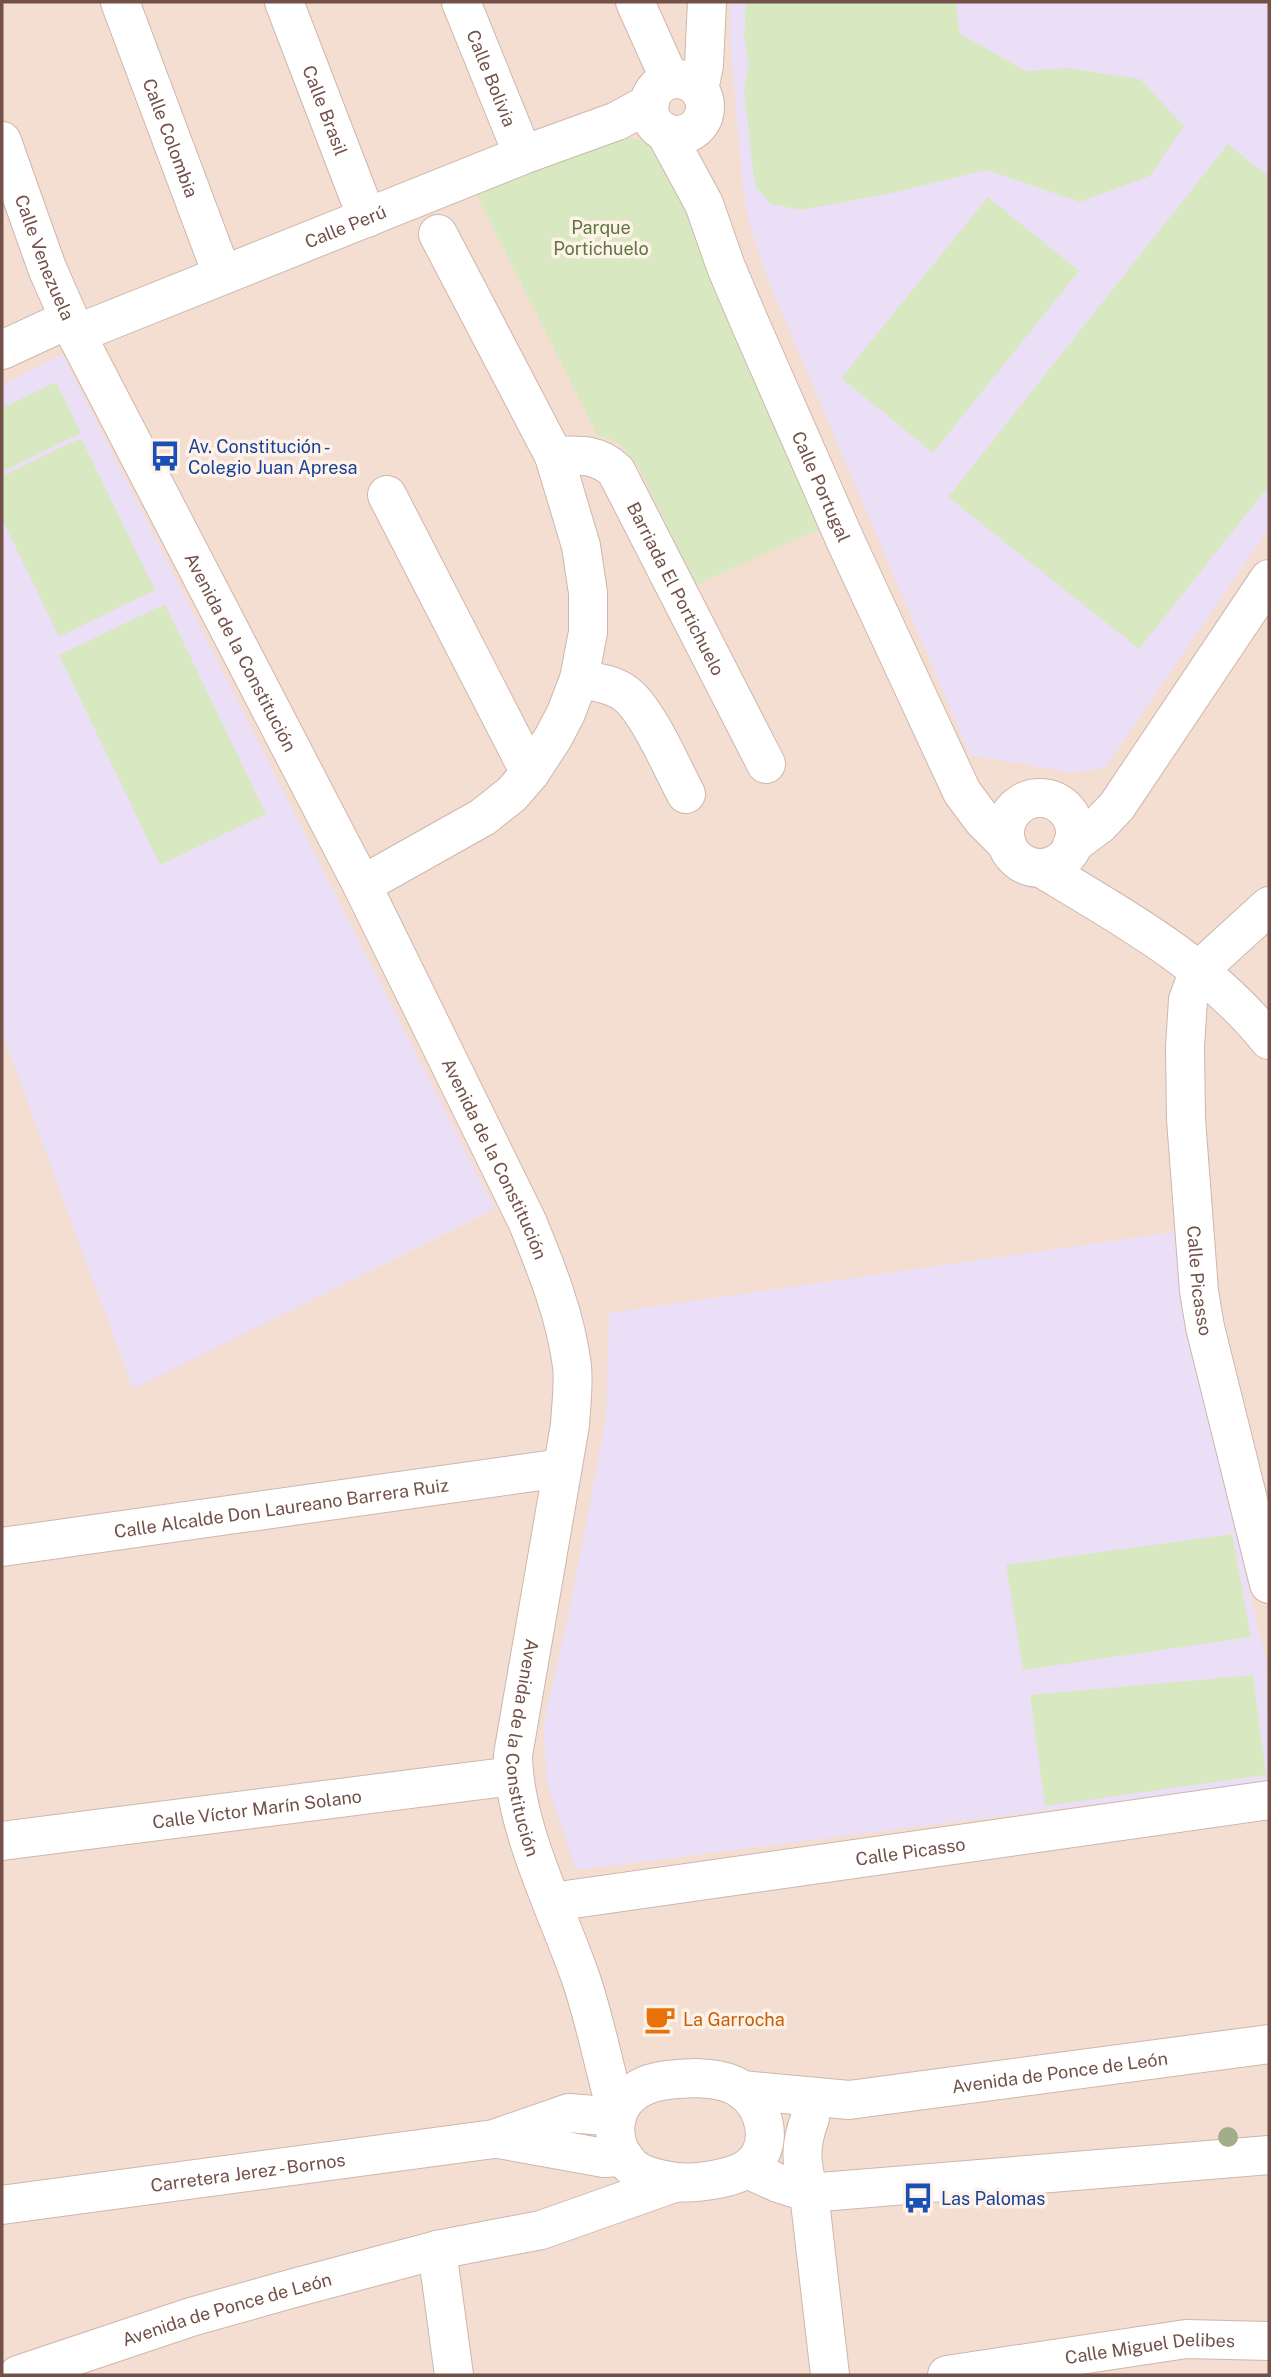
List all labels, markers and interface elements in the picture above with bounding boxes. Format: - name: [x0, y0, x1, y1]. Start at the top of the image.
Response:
- street label: Calle Bolivia: [463, 26, 521, 129]
- street label: Calle Brasil: [299, 62, 352, 158]
- street label: Calle Colombia: [139, 75, 203, 200]
- street label: Calle Venezuela: [11, 192, 79, 323]
- street label: Calle Perú: [301, 200, 389, 252]
- park label: Parque Portichuelo: [553, 217, 649, 259]
- street label: Calle Portugal: [788, 428, 855, 545]
- place label: Av. Constitución - Colegio Juan Apresa: [188, 436, 358, 478]
- bus stop icon: Av. Constitución - Colegio Juan Apresa: [148, 439, 182, 473]
- street label: Barriada El Portichuelo: [623, 498, 729, 679]
- street label: Avenida de la Constitución: [181, 549, 301, 755]
- street label: Avenida de la Constitución: [438, 1054, 552, 1262]
- street label: Calle Picasso: [1184, 1225, 1217, 1338]
- street label: Calle Alcalde Don Laureano Barrera Ruiz: [113, 1474, 450, 1542]
- street label: Avenida de la Constitución: [502, 1637, 544, 1859]
- street label: Calle Víctor Marín Solano: [151, 1785, 363, 1832]
- street label: Calle Picasso: [854, 1833, 967, 1869]
- cafe icon: La Garrocha: [643, 2002, 677, 2036]
- place label: La Garrocha: [683, 2009, 785, 2030]
- street label: Avenida de Ponce de León: [950, 2047, 1169, 2097]
- street label: Carretera Jerez - Bornos: [149, 2149, 347, 2195]
- bus stop icon: Las Palomas: [901, 2181, 935, 2215]
- place label: Las Palomas: [941, 2188, 1045, 2209]
- street label: Avenida de Ponce de León: [119, 2268, 334, 2350]
- street label: Calle Miguel Delibes: [1063, 2328, 1235, 2368]

